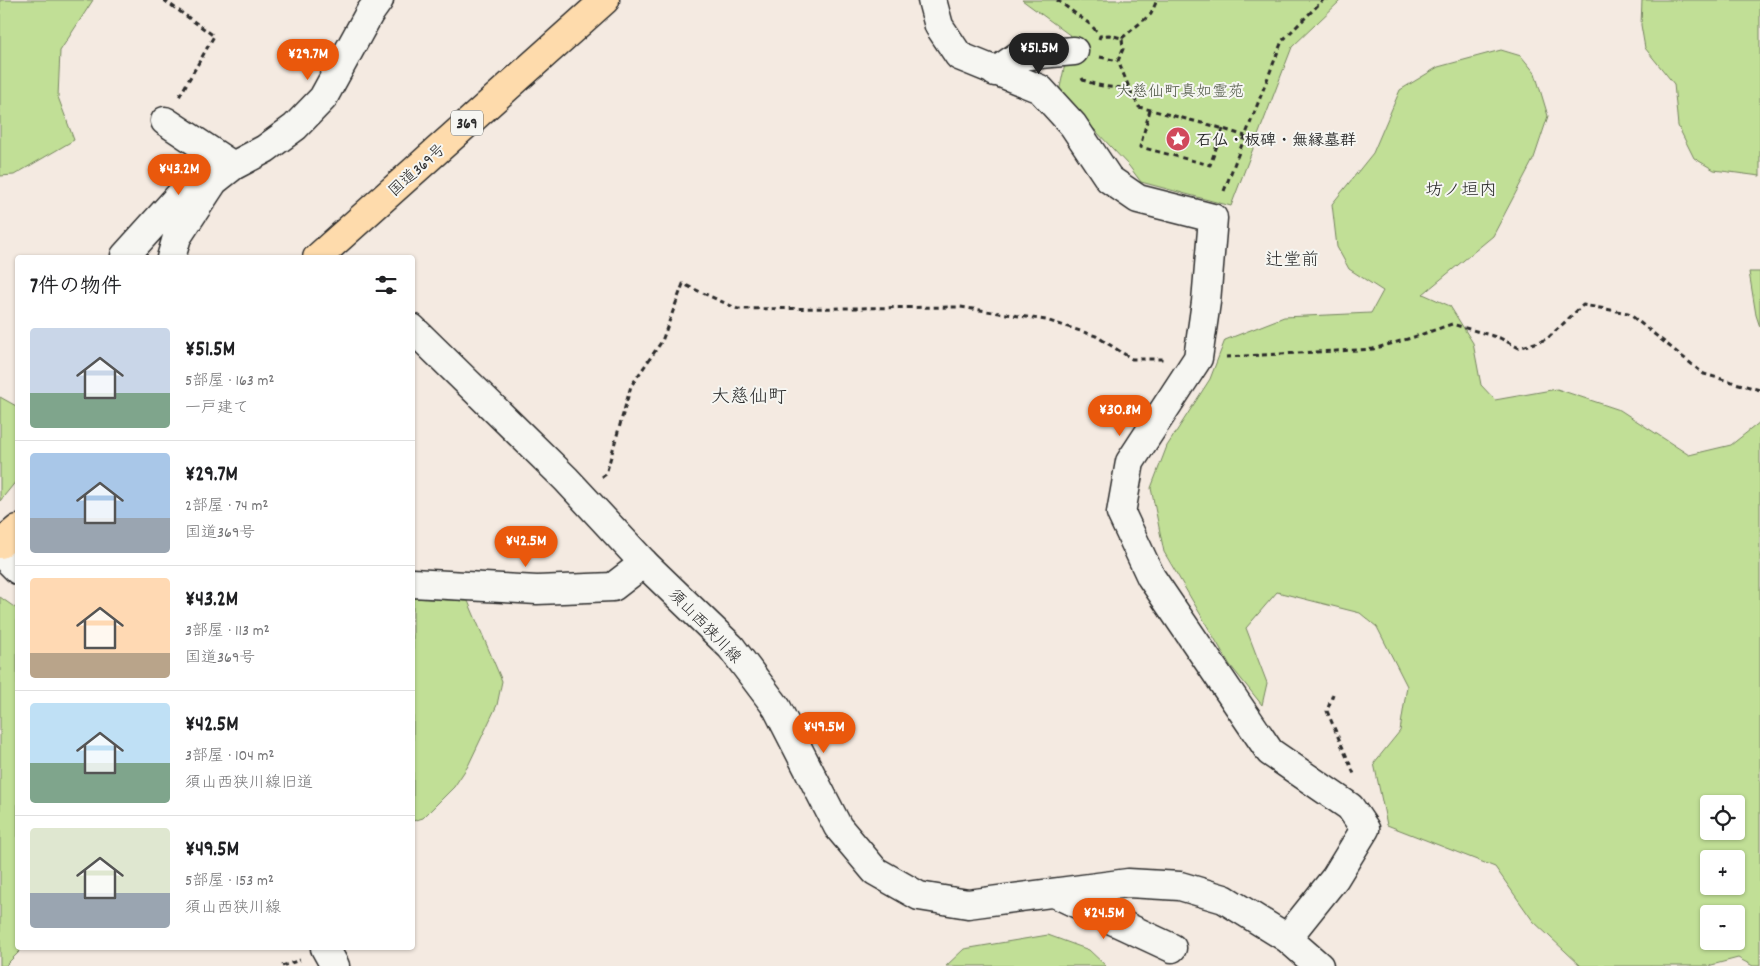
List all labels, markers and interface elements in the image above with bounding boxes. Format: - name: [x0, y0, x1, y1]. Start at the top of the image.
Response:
- pin: ¥51.5M: [998, 32, 1080, 75]
- text: ¥51.5M: [1020, 37, 1058, 60]
- pin: ¥29.7M: [267, 38, 349, 81]
- text: ¥29.7M: [288, 43, 328, 66]
- park label: 大慈仙町真如霊苑: [1116, 81, 1244, 104]
- road number: 369: [451, 110, 483, 136]
- place icon: 石仏・板碑・無縁墓群: [1165, 126, 1191, 152]
- place label: 石仏・板碑・無縁墓群: [1196, 130, 1356, 153]
- street label: 国道369号: [384, 139, 451, 203]
- pin: ¥43.2M: [138, 154, 220, 196]
- text: ¥43.2M: [159, 158, 199, 181]
- district label: 坊ノ垣内: [1425, 179, 1497, 204]
- district label: 辻堂前: [1265, 249, 1319, 274]
- icon: filters: [372, 271, 400, 299]
- text: 7件の物件: [30, 273, 122, 303]
- text: ¥51.5M: [185, 336, 235, 366]
- icon: home: [70, 348, 130, 408]
- text: 5部屋 · 163 m²: [185, 370, 274, 393]
- district label: 大慈仙町: [711, 385, 787, 412]
- pin: ¥30.8M: [1079, 394, 1161, 437]
- text: 一戸建て: [185, 397, 249, 420]
- text: ¥30.8M: [1099, 399, 1141, 422]
- text: ¥29.7M: [185, 461, 238, 491]
- icon: home: [70, 473, 130, 533]
- text: 2部屋 · 74 m²: [185, 495, 268, 518]
- text: 国道369号: [185, 522, 255, 545]
- pin: ¥42.5M: [485, 526, 567, 568]
- text: ¥42.5M: [506, 530, 546, 553]
- street label: 須山西狭川線: [663, 584, 746, 669]
- text: ¥43.2M: [185, 586, 238, 616]
- icon: home: [70, 598, 130, 658]
- text: 3部屋 · 113 m²: [185, 620, 270, 643]
- text: 国道369号: [185, 647, 255, 670]
- text: ¥42.5M: [185, 711, 239, 741]
- pin: ¥49.5M: [783, 712, 865, 754]
- text: ¥49.5M: [803, 716, 845, 739]
- icon: home: [70, 723, 130, 783]
- text: 3部屋 · 104 m²: [185, 745, 274, 768]
- text: 須山西狭川線旧道: [185, 772, 313, 795]
- map controls: [1700, 795, 1745, 950]
- button: locate: [1700, 795, 1745, 840]
- text: ¥49.5M: [185, 836, 239, 866]
- icon: home: [70, 848, 130, 908]
- button: +: [1700, 850, 1745, 895]
- text: 5部屋 · 153 m²: [185, 870, 274, 893]
- text: 須山西狭川線: [185, 897, 281, 920]
- pin: ¥24.5M: [1063, 898, 1145, 940]
- text: ¥24.5M: [1084, 902, 1124, 925]
- button: −: [1700, 905, 1745, 950]

